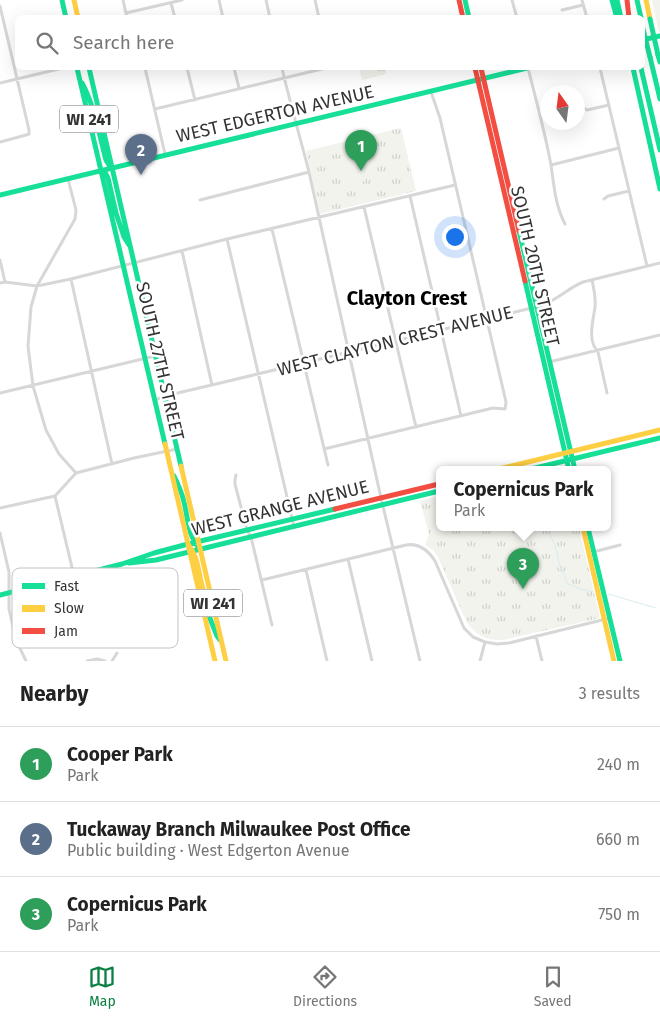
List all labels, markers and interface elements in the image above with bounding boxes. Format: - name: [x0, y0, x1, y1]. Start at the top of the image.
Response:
- search box: [15, 15, 645, 70]
- icon: search: [33, 29, 61, 57]
- text: Search here: [73, 31, 174, 54]
- street label: WEST EDGERTON AVENUE: [174, 81, 376, 147]
- north arrow: [540, 85, 585, 130]
- road number: WI 241: [60, 106, 118, 132]
- pin: 1: [345, 130, 377, 171]
- pin: 2: [125, 134, 157, 175]
- street label: SOUTH 20TH STREET: [506, 184, 564, 349]
- your location: [442, 224, 468, 250]
- street label: SOUTH 27TH STREET: [131, 280, 189, 443]
- district label: Clayton Crest: [347, 286, 468, 310]
- street label: WEST CLAYTON CREST AVENUE: [275, 301, 515, 381]
- popup: [436, 466, 611, 531]
- street label: WEST GRANGE AVENUE: [189, 475, 371, 541]
- text: Copernicus Park: [454, 478, 593, 501]
- text: Park: [454, 501, 485, 520]
- pin: 3: [507, 548, 539, 589]
- legend: [12, 568, 178, 648]
- text: Fast: [54, 578, 80, 595]
- road number: WI 241: [184, 590, 242, 616]
- text: Slow: [54, 600, 84, 617]
- text: Jam: [54, 623, 78, 640]
- text: Nearby: [20, 681, 88, 707]
- text: 3 results: [579, 684, 640, 703]
- text: Cooper Park: [67, 743, 173, 766]
- text: 1: [32, 755, 40, 774]
- text: 240 m: [597, 755, 640, 774]
- text: Park: [67, 766, 99, 785]
- text: Tuckaway Branch Milwaukee Post Office: [67, 818, 410, 841]
- text: 2: [32, 830, 40, 849]
- text: 660 m: [596, 830, 640, 849]
- text: Public building · West Edgerton Avenue: [67, 841, 349, 860]
- text: Copernicus Park: [67, 893, 207, 916]
- text: 3: [32, 905, 40, 924]
- text: 750 m: [598, 905, 640, 924]
- text: Park: [67, 916, 99, 935]
- tab: Map: [88, 963, 116, 1010]
- tab: Directions: [293, 963, 357, 1010]
- tab: Saved: [534, 963, 572, 1010]

